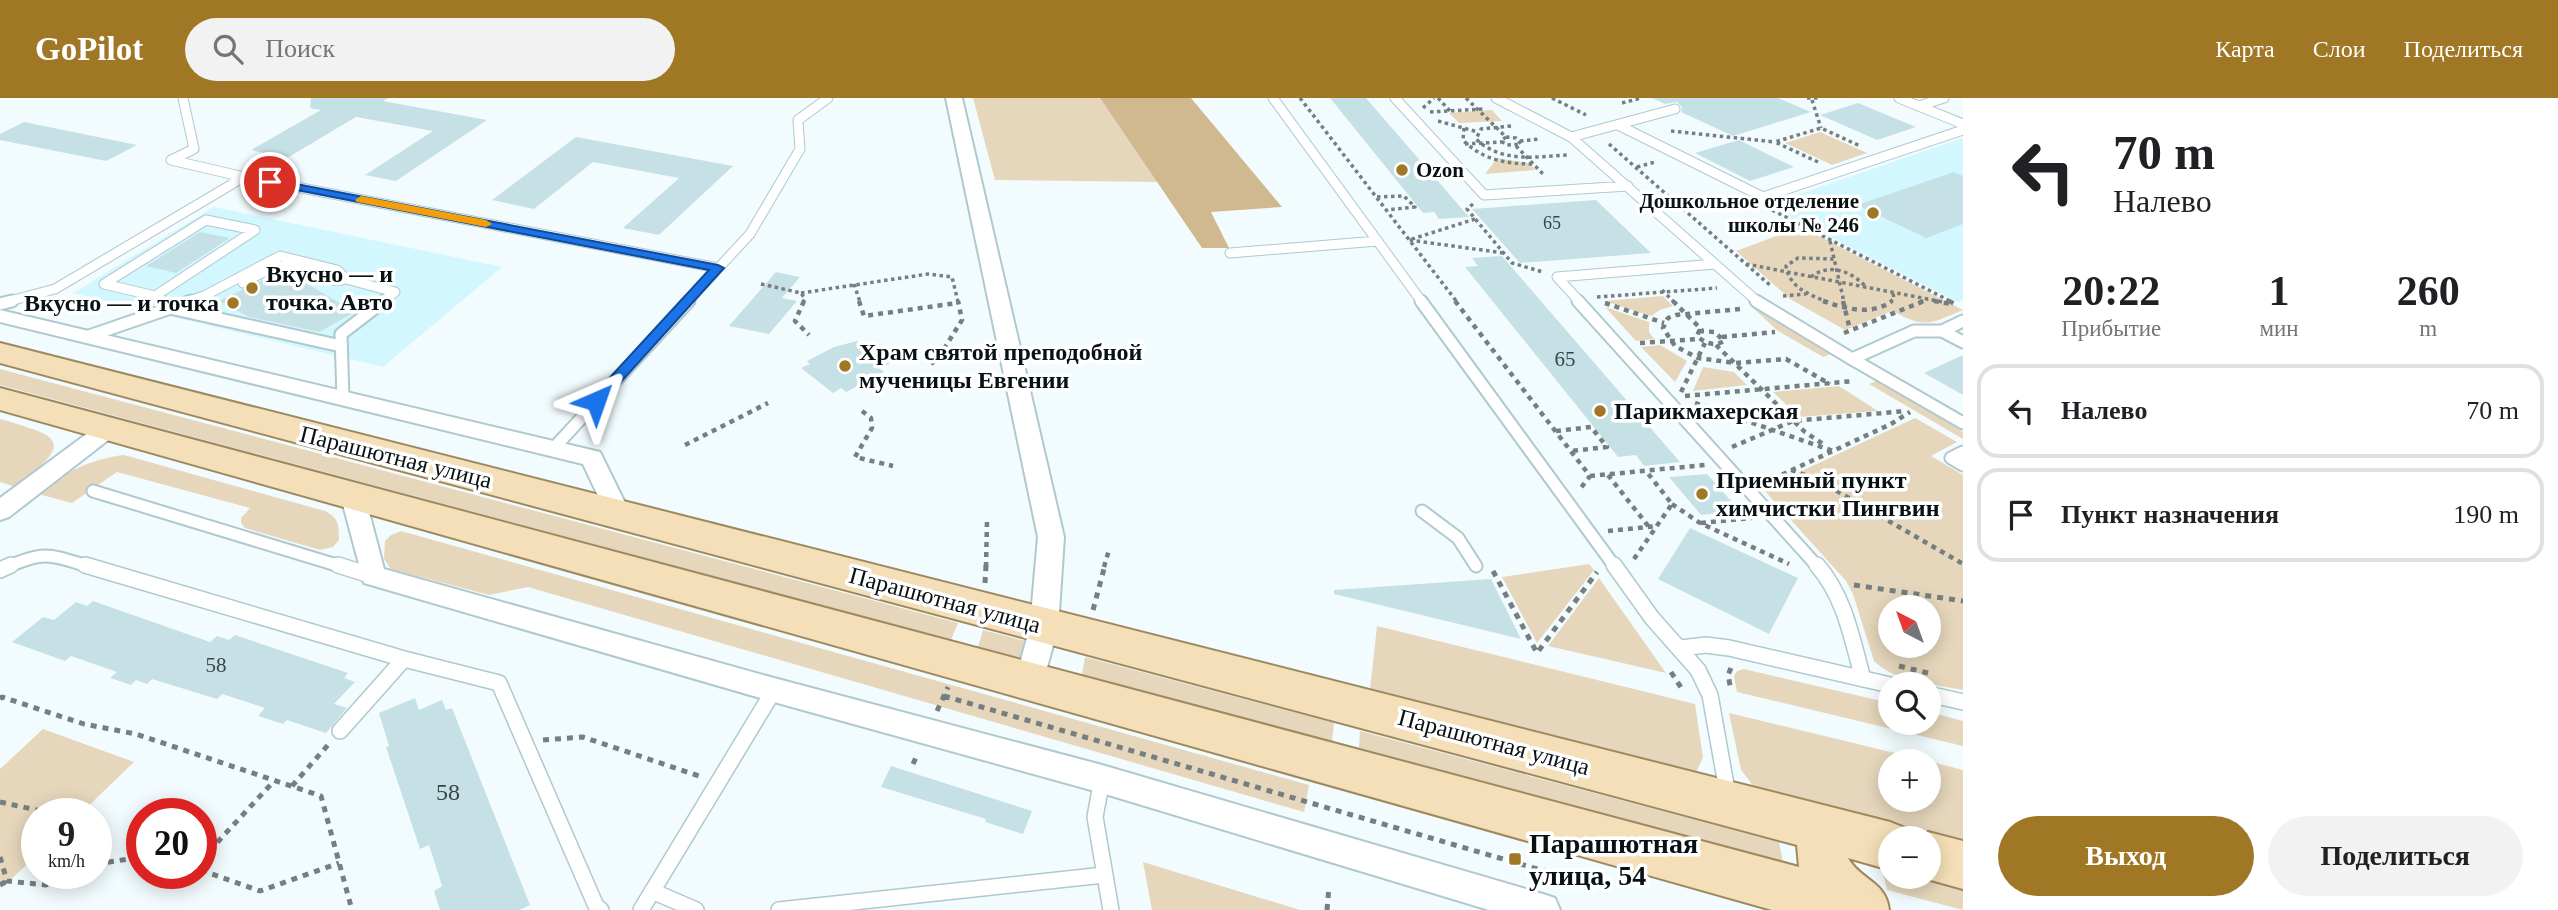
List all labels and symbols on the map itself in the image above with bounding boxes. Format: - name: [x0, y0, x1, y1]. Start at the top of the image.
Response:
- pin: [240, 152, 300, 212]
- place label: Ozon: [1416, 158, 1464, 182]
- marker: Ozon: [1394, 162, 1410, 178]
- place label: Дошкольное отделение школы № 246: [1639, 189, 1859, 237]
- marker: Дошкольное отделение школы № 246: [1865, 205, 1881, 221]
- house number: 65: [1543, 213, 1561, 233]
- place label: Вкусно — и точка. Авто: [266, 261, 393, 315]
- marker: Вкусно — и точка. Авто: [244, 280, 260, 296]
- place label: Вкусно — и точка: [24, 290, 219, 316]
- marker: Вкусно — и точка: [225, 295, 241, 311]
- place label: Храм святой преподобной мученицы Евгении: [859, 339, 1143, 393]
- house number: 65: [1555, 347, 1576, 371]
- marker: Храм святой преподобной мученицы Евгении: [837, 358, 853, 374]
- position arrow: [559, 364, 633, 438]
- place label: Парикмахерская: [1614, 398, 1798, 424]
- marker: Парикмахерская: [1592, 403, 1608, 419]
- street label: Парашютная улица: [297, 421, 495, 494]
- place label: Приемный пункт химчистки Пингвин: [1716, 467, 1940, 521]
- marker: Приемный пункт химчистки Пингвин: [1694, 486, 1710, 502]
- street label: Парашютная улица: [846, 562, 1044, 638]
- north arrow: [1878, 595, 1941, 658]
- house number: 58: [206, 653, 227, 677]
- street label: Парашютная улица: [1395, 704, 1593, 780]
- house number: 58: [436, 779, 460, 805]
- speed limit sign: 20: [126, 798, 217, 889]
- place label: Парашютная улица, 54: [1529, 828, 1698, 891]
- marker: Парашютная улица, 54: [1507, 851, 1523, 867]

